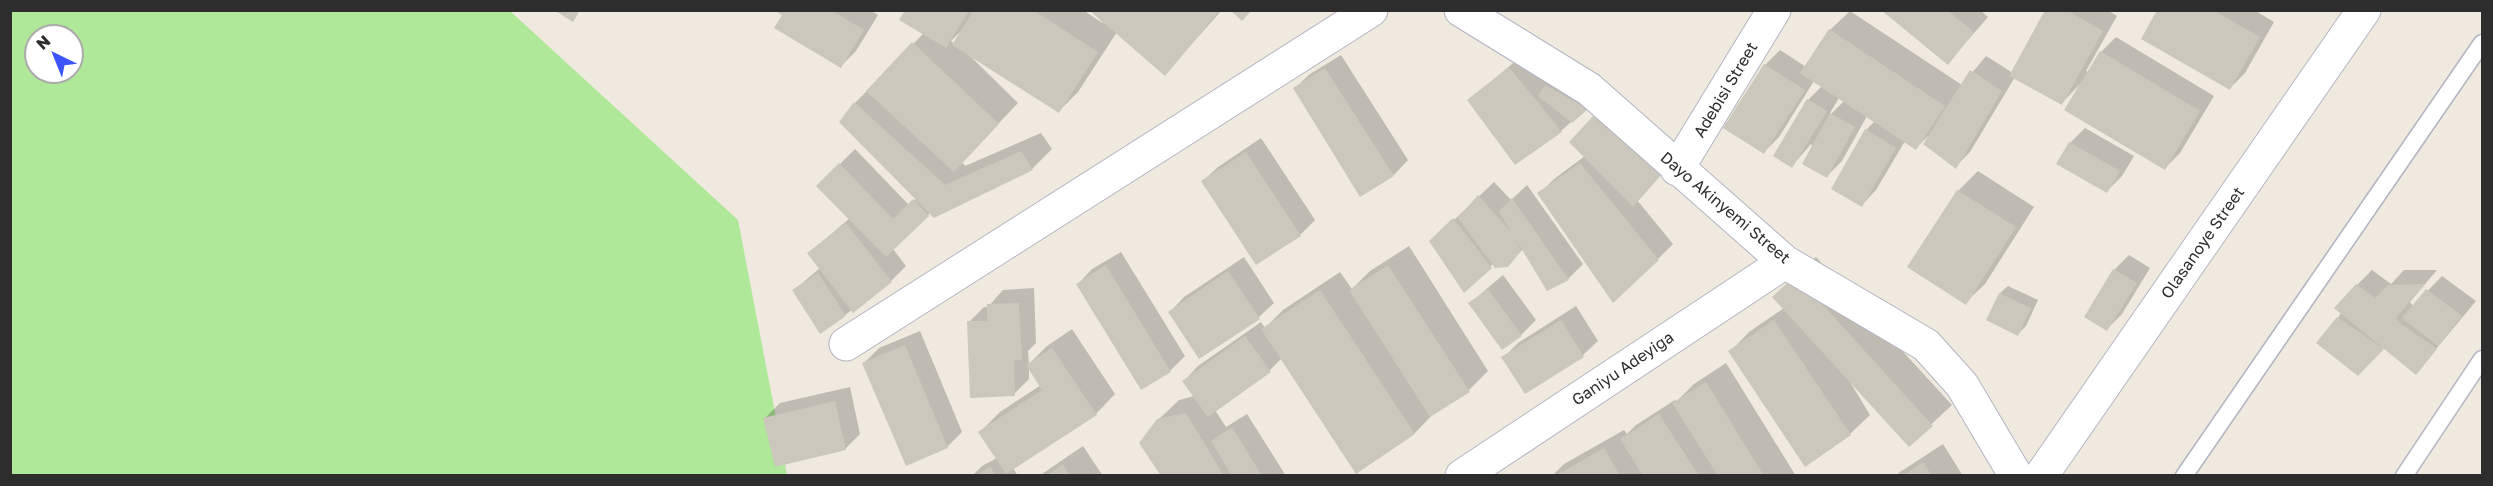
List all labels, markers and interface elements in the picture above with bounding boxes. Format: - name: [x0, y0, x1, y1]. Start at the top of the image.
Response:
- north arrow: [24, 24, 84, 84]
- text: N: [32, 31, 54, 54]
- street label: Adebisi Street: [1690, 39, 1762, 141]
- street label: Dayo Akinyemi Street: [1656, 148, 1794, 268]
- street label: Olasanoye Street: [2157, 183, 2249, 303]
- street label: Ganiyu Adeyiga: [1568, 328, 1678, 410]

